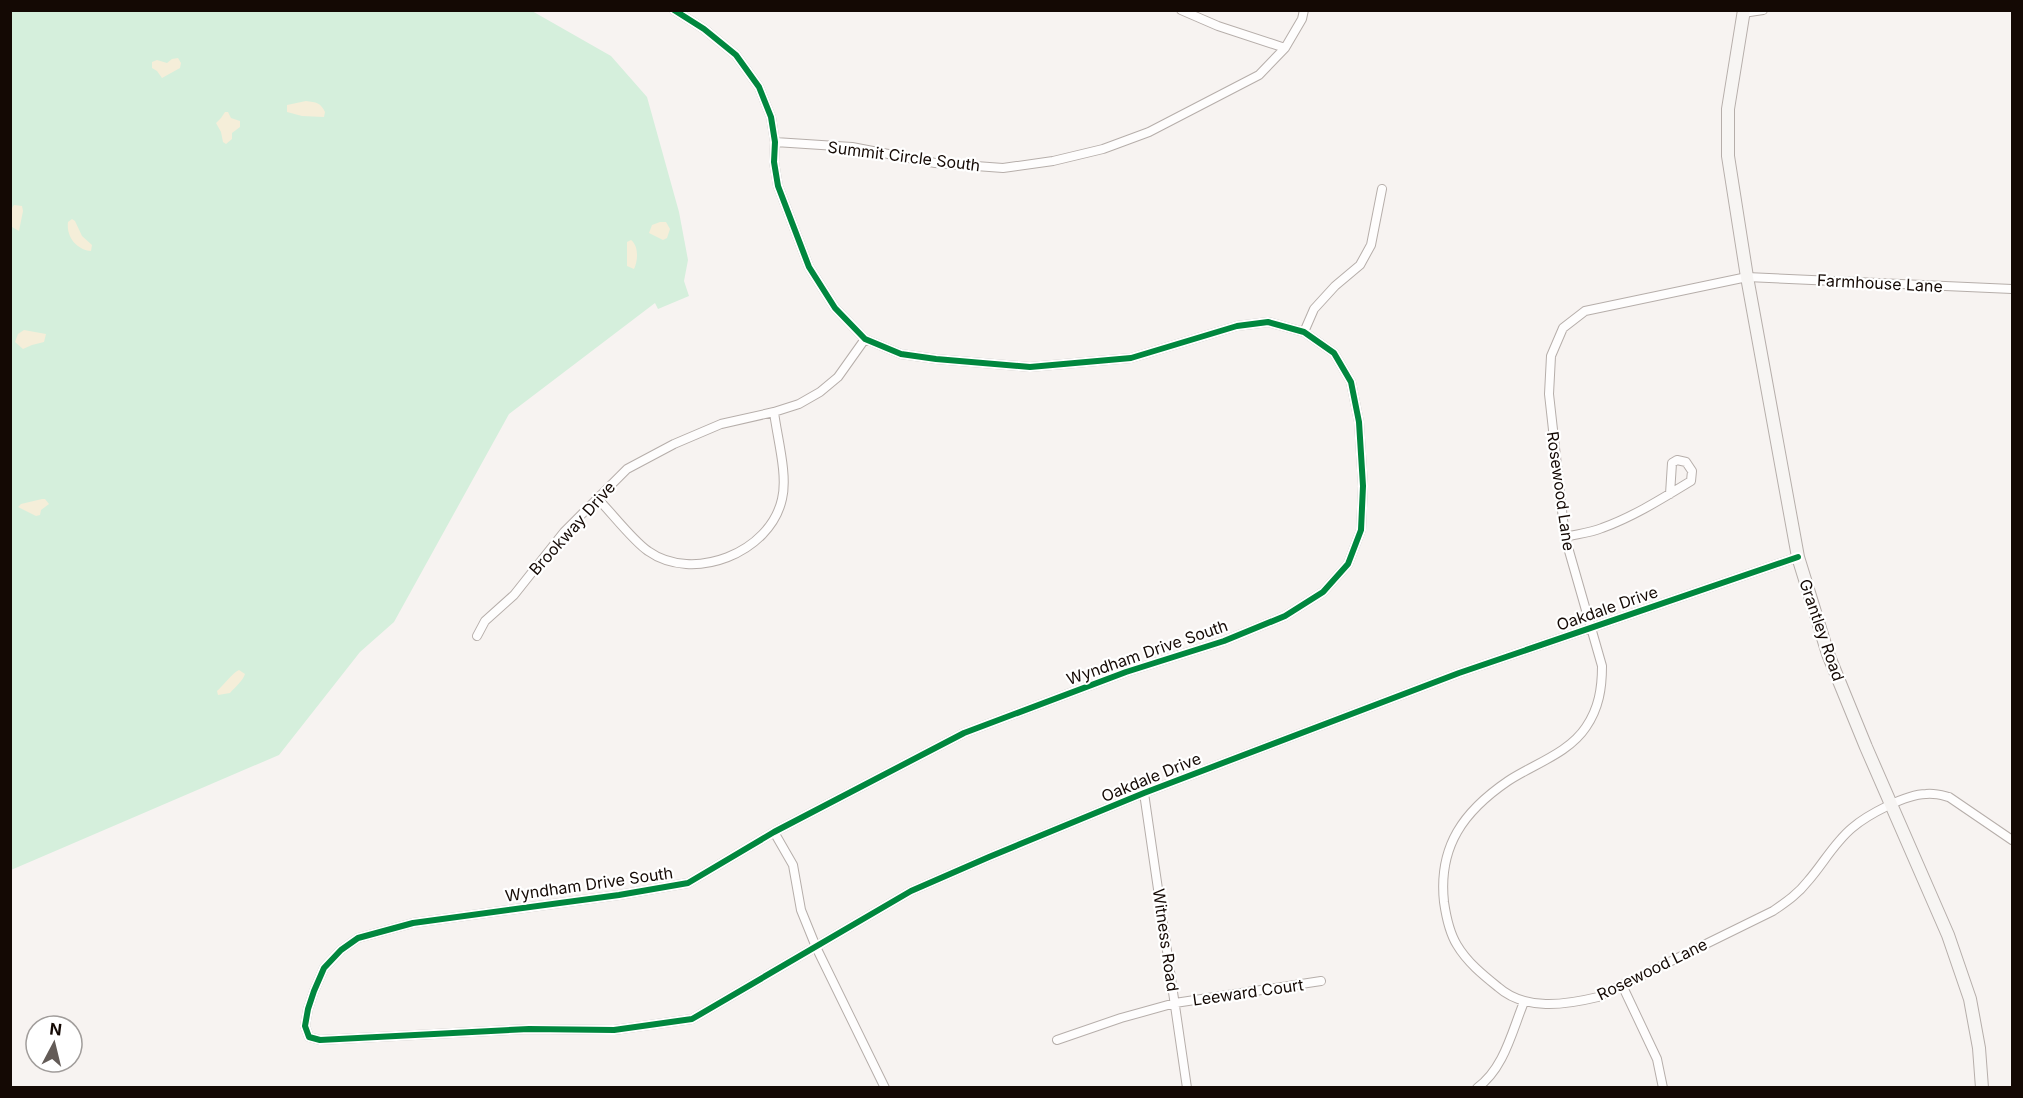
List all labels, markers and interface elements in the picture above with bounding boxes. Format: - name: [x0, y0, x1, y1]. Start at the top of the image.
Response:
- street label: Summit Circle South: [827, 137, 981, 175]
- street label: Farmhouse Lane: [1817, 270, 1943, 296]
- street label: Rosewood Lane: [1543, 430, 1579, 552]
- street label: Brookway Drive: [525, 477, 619, 579]
- street label: Grantley Road: [1795, 576, 1849, 684]
- street label: Oakdale Drive: [1554, 581, 1660, 635]
- street label: Wyndham Drive South: [1064, 615, 1230, 689]
- street label: Oakdale Drive: [1098, 748, 1204, 806]
- street label: Wyndham Drive South: [504, 862, 674, 906]
- street label: Witness Road: [1149, 887, 1183, 993]
- street label: Rosewood Lane: [1594, 934, 1710, 1004]
- street label: Leeward Court: [1191, 974, 1305, 1010]
- north arrow: [24, 1014, 84, 1074]
- text: N: [49, 1018, 63, 1040]

